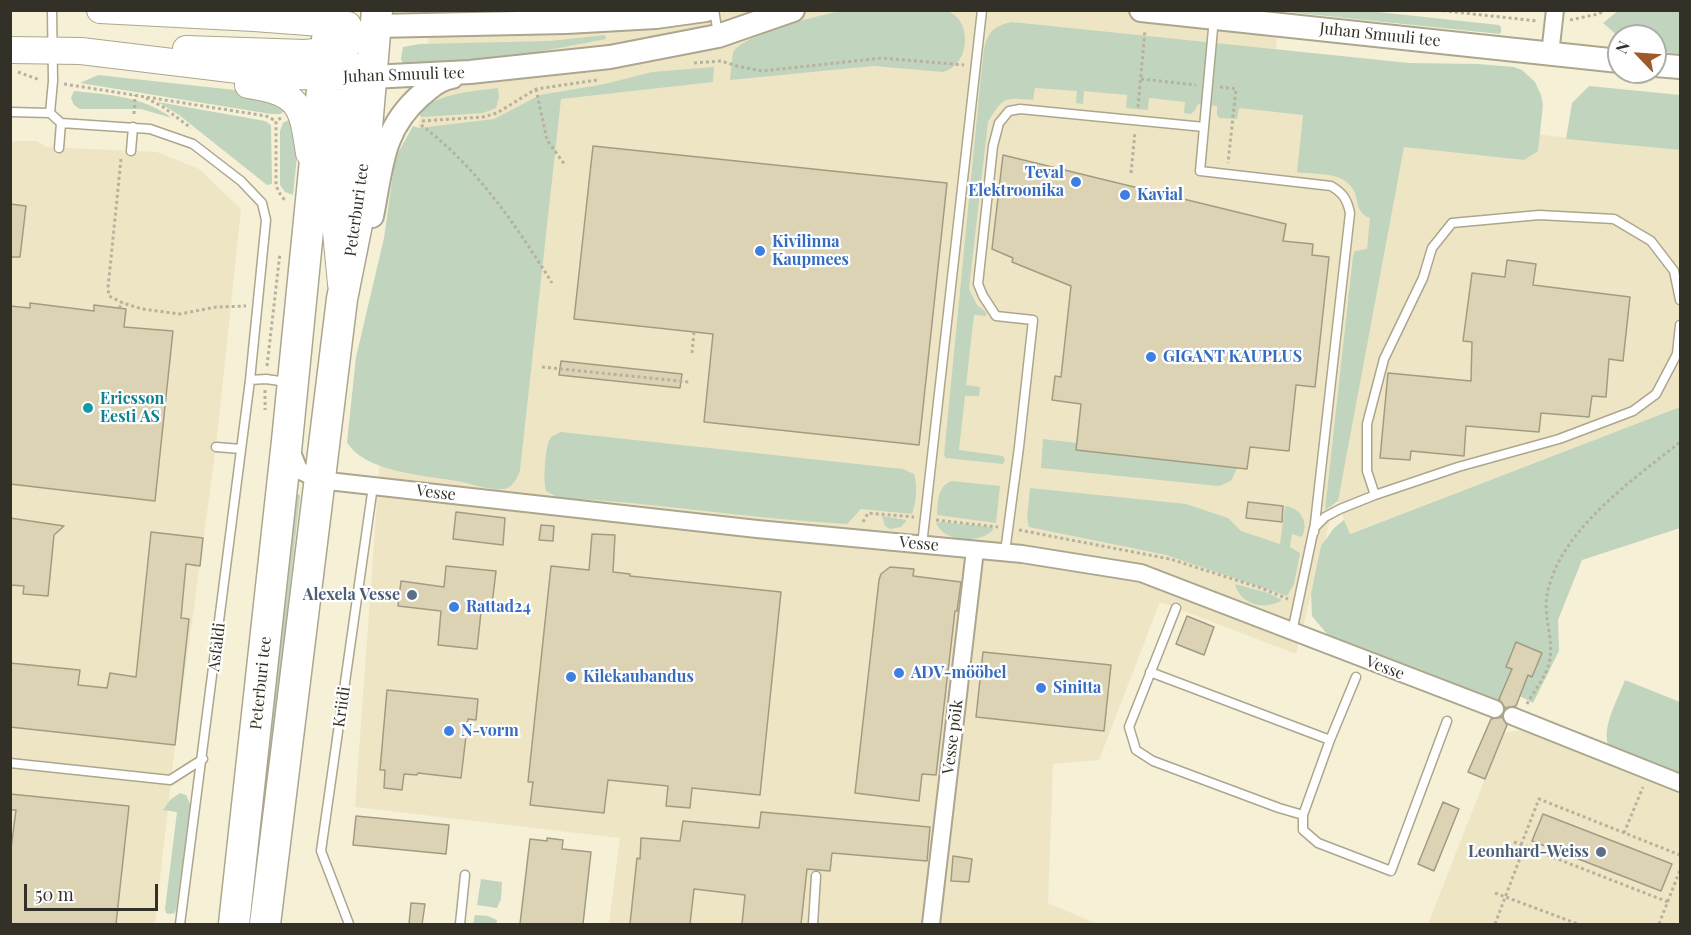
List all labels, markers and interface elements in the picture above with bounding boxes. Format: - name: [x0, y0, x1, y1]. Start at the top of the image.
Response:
- street label: Juhan Smuuli tee: [1318, 19, 1442, 51]
- north arrow: [1607, 24, 1667, 84]
- text: N: [1610, 37, 1634, 57]
- street label: Juhan Smuuli tee: [343, 63, 465, 87]
- street label: Peterburi tee: [341, 162, 373, 258]
- place label: Teval Elektroonika: [968, 163, 1064, 201]
- marker: Teval Elektroonika: [1069, 175, 1083, 189]
- place label: Kavial: [1137, 185, 1183, 205]
- marker: Kavial: [1118, 188, 1132, 202]
- place label: Kivilinna Kaupmees: [772, 232, 849, 270]
- marker: Kivilinna Kaupmees: [753, 244, 767, 258]
- place label: GIGANT KAUPLUS: [1163, 347, 1302, 367]
- marker: GIGANT KAUPLUS: [1144, 350, 1158, 364]
- place label: Ericsson Eesti AS: [100, 389, 164, 427]
- marker: Ericsson Eesti AS: [81, 401, 95, 415]
- street label: Vesse: [415, 481, 457, 505]
- street label: Vesse: [898, 533, 940, 555]
- place label: Alexela Vesse: [303, 585, 400, 605]
- marker: Alexela Vesse: [405, 588, 419, 602]
- place label: Rattad24: [466, 597, 531, 617]
- marker: Rattad24: [447, 600, 461, 614]
- street label: Asfaldi: [204, 622, 230, 672]
- street label: Peterburi tee: [247, 635, 275, 731]
- street label: Vesse: [1363, 652, 1407, 684]
- place label: ADV-mööbel: [911, 663, 1006, 683]
- marker: ADV-mööbel: [892, 666, 906, 680]
- place label: Kilekaubandus: [583, 667, 694, 687]
- marker: Kilekaubandus: [564, 670, 578, 684]
- place label: Sinitta: [1053, 678, 1101, 698]
- marker: Sinitta: [1034, 681, 1048, 695]
- street label: Kriidi: [330, 685, 354, 729]
- street label: Vesse põik: [939, 699, 967, 775]
- place label: N-vorm: [461, 721, 519, 741]
- marker: N-vorm: [442, 724, 456, 738]
- place label: Leonhard-Weiss: [1468, 842, 1589, 862]
- marker: Leonhard-Weiss: [1594, 845, 1608, 859]
- scale bar: [27, 872, 160, 910]
- text: 50 m: [35, 882, 74, 906]

